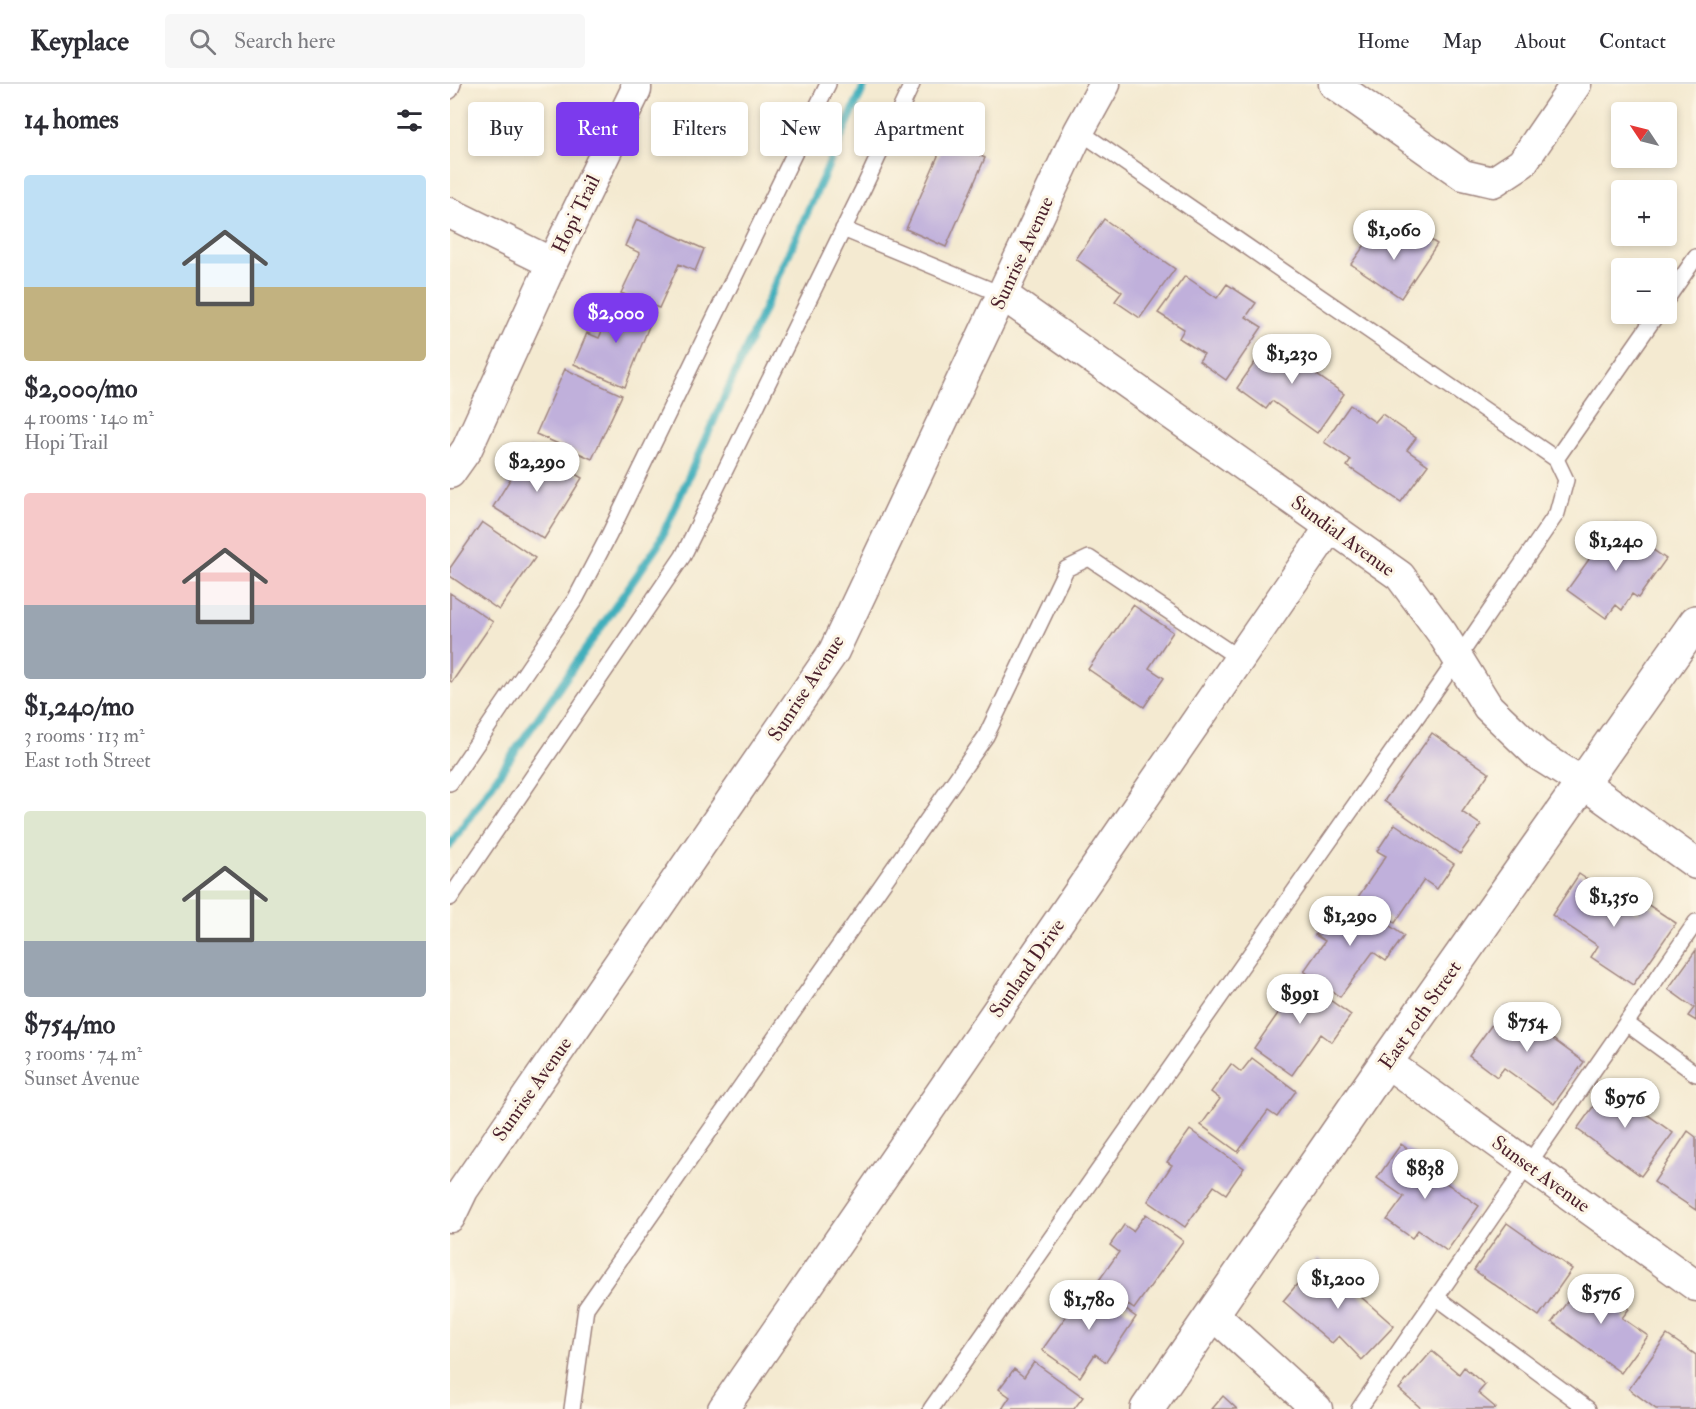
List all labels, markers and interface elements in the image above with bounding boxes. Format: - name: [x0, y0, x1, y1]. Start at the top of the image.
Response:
- search box: [165, 14, 585, 68]
- text: Keyplace: [30, 24, 129, 59]
- icon: search: [186, 25, 219, 58]
- text: Search here: [234, 27, 336, 55]
- text: Home: [1357, 28, 1409, 55]
- text: Map: [1442, 28, 1482, 55]
- text: About: [1515, 28, 1566, 55]
- text: Contact: [1599, 28, 1666, 55]
- chip: Buy: [468, 102, 544, 156]
- chip: Rent: [556, 102, 639, 156]
- chip: Filters: [651, 102, 748, 156]
- chip: New: [760, 102, 842, 156]
- chip: Apartment: [854, 102, 985, 156]
- north arrow: [1611, 102, 1677, 168]
- map controls: [1611, 102, 1677, 324]
- text: 14 homes: [24, 104, 119, 136]
- icon: filters: [393, 104, 426, 137]
- street label: Hopi Trail: [546, 171, 607, 258]
- button: +: [1611, 180, 1677, 246]
- street label: Sunrise Avenue: [985, 193, 1059, 313]
- pin: $1,060: [1345, 210, 1443, 261]
- icon: home: [171, 214, 279, 322]
- text: $1,060: [1367, 217, 1421, 242]
- button: −: [1611, 258, 1677, 324]
- pin: $2,000: [567, 293, 665, 344]
- text: $2,000: [588, 300, 644, 325]
- pin: $1,230: [1243, 334, 1341, 385]
- text: $1,230: [1266, 341, 1318, 366]
- text: $2,000/mo: [24, 373, 137, 405]
- text: 4 rooms · 140 m²: [24, 405, 154, 430]
- text: Hopi Trail: [24, 430, 108, 455]
- pin: $2,290: [488, 442, 586, 493]
- text: $2,290: [509, 449, 565, 474]
- street label: Sundial Avenue: [1286, 490, 1400, 582]
- pin: $1,240: [1567, 521, 1665, 572]
- text: $1,240: [1589, 528, 1643, 553]
- icon: home: [171, 532, 279, 640]
- street label: Sunrise Avenue: [762, 630, 850, 746]
- text: $1,240/mo: [24, 691, 134, 723]
- text: 3 rooms · 113 m²: [24, 723, 145, 748]
- text: East 10th Street: [24, 748, 151, 773]
- icon: home: [171, 850, 279, 958]
- pin: $1,350: [1565, 877, 1663, 928]
- text: $1,350: [1589, 884, 1639, 909]
- pin: $1,290: [1301, 896, 1399, 947]
- text: $1,290: [1323, 903, 1377, 928]
- street label: Sunland Drive: [984, 914, 1070, 1022]
- street label: East 10th Street: [1373, 955, 1467, 1074]
- pin: $991: [1264, 974, 1336, 1025]
- text: $991: [1281, 981, 1319, 1006]
- pin: $754: [1491, 1002, 1563, 1053]
- text: $754/mo: [24, 1009, 115, 1041]
- text: $754: [1507, 1009, 1547, 1034]
- street label: Sunrise Avenue: [487, 1032, 577, 1146]
- text: 3 rooms · 74 m²: [24, 1041, 142, 1066]
- text: Sunset Avenue: [24, 1066, 140, 1091]
- pin: $976: [1589, 1078, 1661, 1129]
- text: $976: [1605, 1085, 1645, 1110]
- street label: Sunset Avenue: [1487, 1130, 1595, 1218]
- pin: $838: [1389, 1149, 1461, 1200]
- text: $838: [1406, 1156, 1444, 1181]
- pin: $1,200: [1289, 1259, 1387, 1310]
- text: $1,200: [1311, 1266, 1365, 1291]
- pin: $576: [1565, 1274, 1637, 1325]
- pin: $1,780: [1040, 1280, 1138, 1331]
- text: $576: [1581, 1281, 1621, 1306]
- text: $1,780: [1063, 1287, 1115, 1312]

